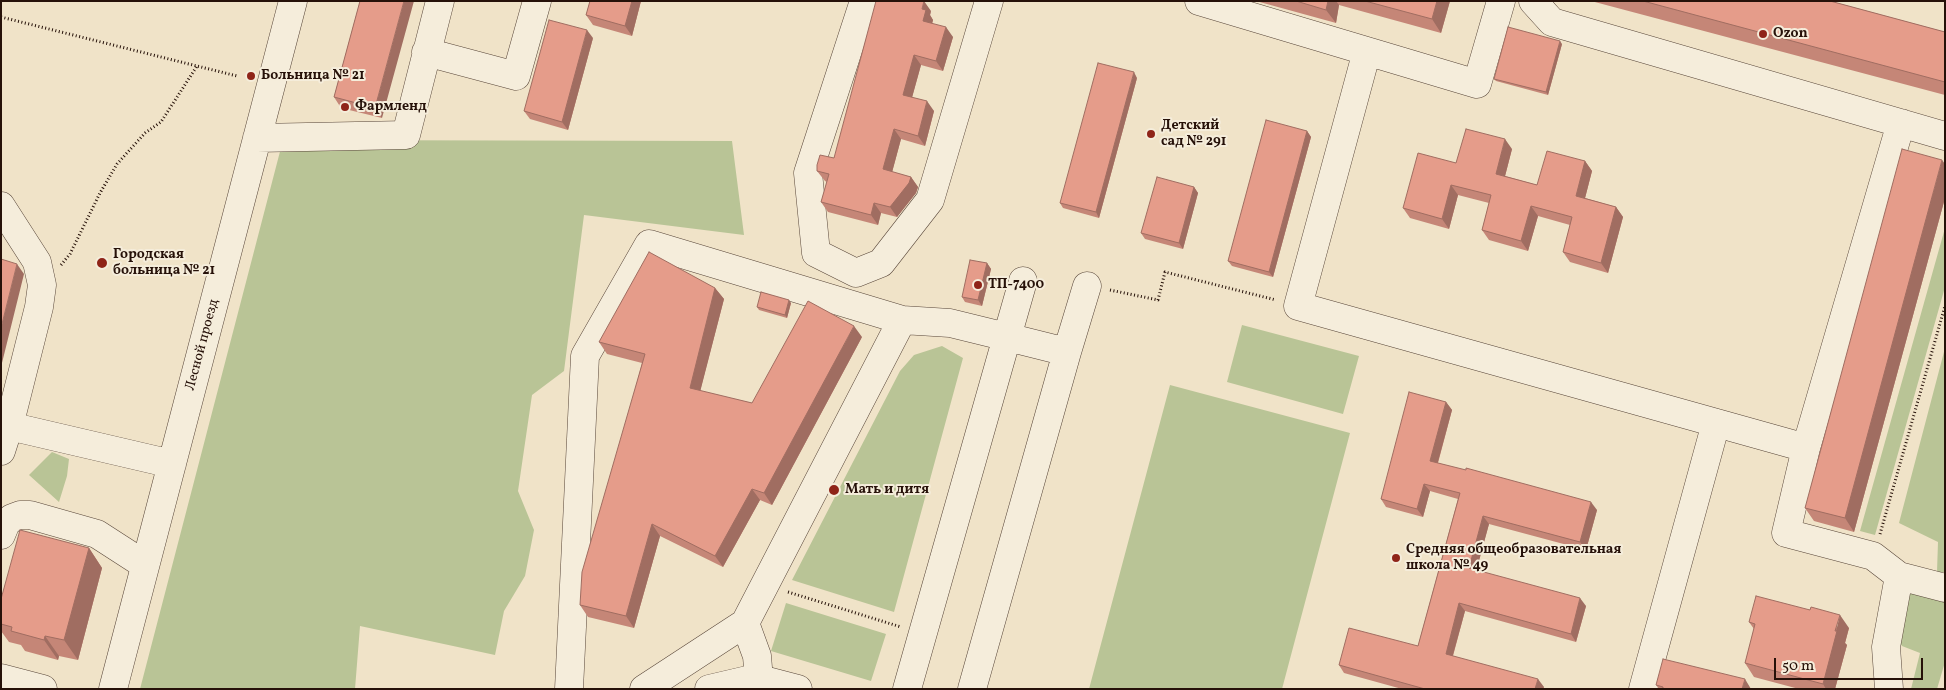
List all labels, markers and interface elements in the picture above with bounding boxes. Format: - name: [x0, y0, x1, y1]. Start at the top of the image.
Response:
- place label: Ozon: [1773, 26, 1808, 42]
- marker: Ozon: [1757, 28, 1769, 40]
- place label: Больница № 21: [261, 68, 365, 84]
- marker: Больница № 21: [245, 70, 257, 82]
- place label: Фармленд: [355, 99, 427, 115]
- marker: Фармленд: [339, 101, 351, 113]
- place label: Детский сад № 291: [1161, 118, 1226, 150]
- marker: Детский сад № 291: [1145, 128, 1157, 140]
- place label: Городская больница № 21: [113, 247, 215, 280]
- marker: Городская больница № 21: [95, 256, 109, 270]
- place label: ТП-7400: [988, 277, 1044, 293]
- marker: ТП-7400: [972, 279, 984, 291]
- street label: Лесной проезд: [183, 297, 223, 393]
- place label: Мать и дитя: [845, 482, 929, 498]
- marker: Мать и дитя: [827, 483, 841, 497]
- place label: Средняя общеобразовательная школа № 49: [1406, 542, 1621, 574]
- marker: Средняя общеобразовательная школа № 49: [1390, 552, 1402, 564]
- scale bar: [1776, 648, 1925, 680]
- text: 50 m: [1782, 656, 1814, 677]

